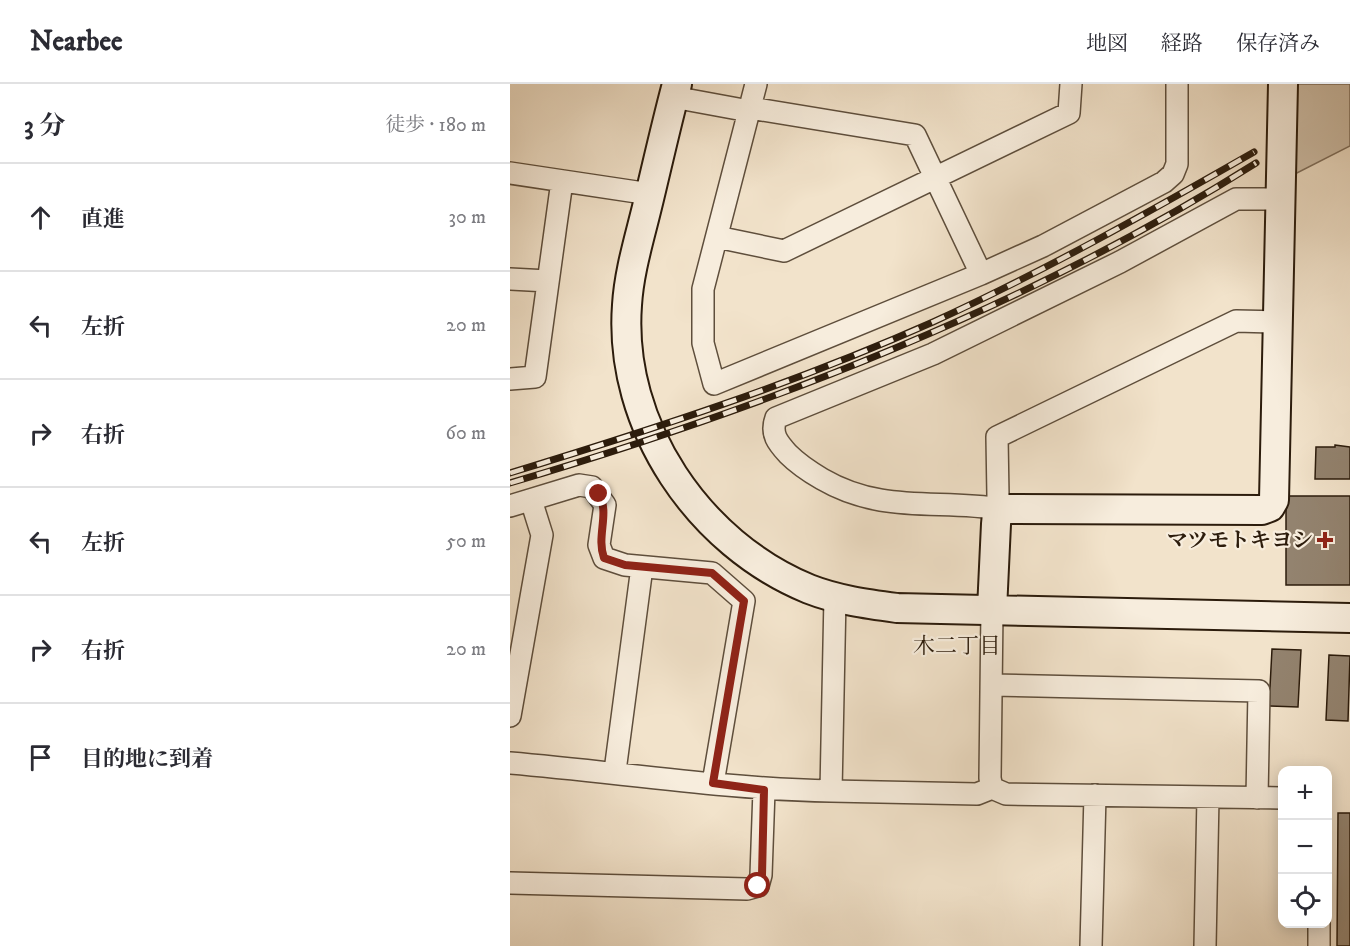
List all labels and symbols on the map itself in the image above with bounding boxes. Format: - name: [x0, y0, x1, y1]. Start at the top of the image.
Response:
- route end: [585, 480, 611, 506]
- place label: マツモトキヨシ: [1167, 528, 1313, 554]
- marker: マツモトキヨシ: [1318, 533, 1332, 547]
- district label: 木二丁目: [913, 633, 1001, 660]
- route start: [744, 872, 770, 898]

